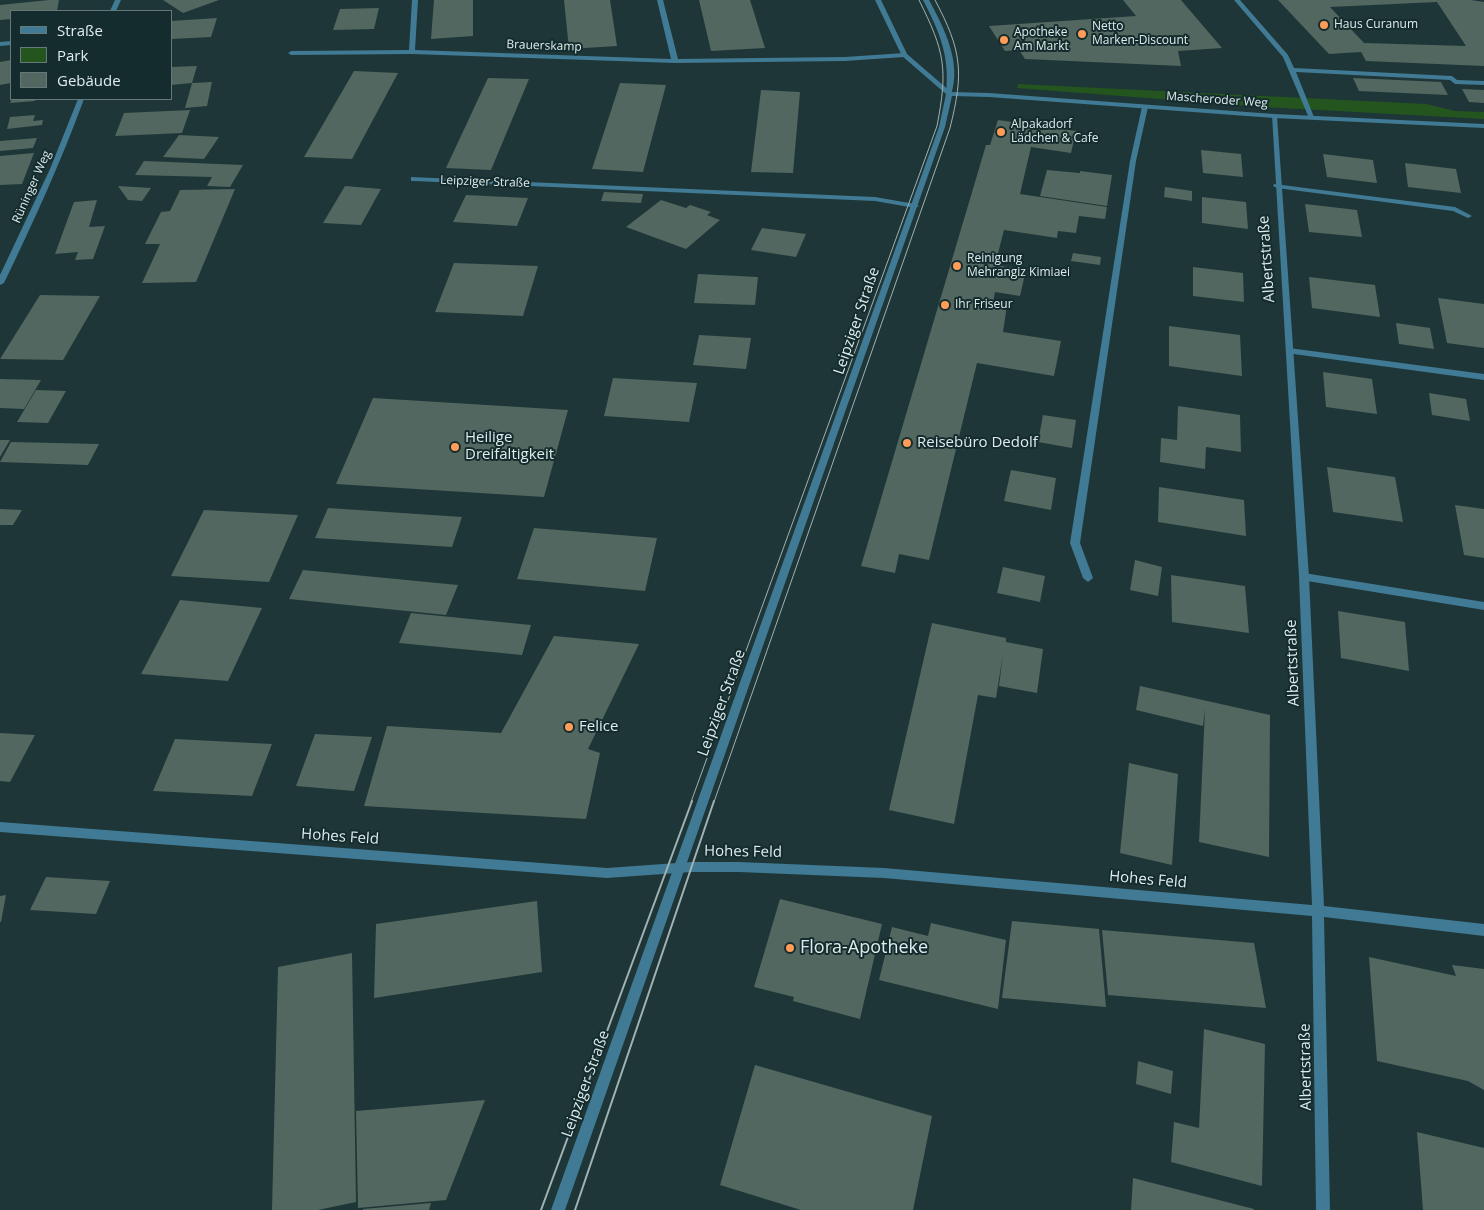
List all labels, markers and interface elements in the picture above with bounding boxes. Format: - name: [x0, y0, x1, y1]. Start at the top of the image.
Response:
- legend: [10, 10, 172, 100]
- place label: Haus Curanum: [1334, 18, 1418, 32]
- marker: Haus Curanum: [1318, 19, 1330, 31]
- text: Straße: [57, 20, 103, 40]
- place label: Netto Marken-Discount: [1092, 20, 1188, 48]
- place label: Apotheke Am Markt: [1014, 26, 1069, 54]
- marker: Netto Marken-Discount: [1076, 28, 1088, 40]
- marker: Apotheke Am Markt: [998, 34, 1010, 46]
- street label: Brauerskamp: [506, 37, 582, 55]
- text: Park: [57, 45, 88, 65]
- text: Gebäude: [57, 70, 121, 90]
- street label: Mascheroder Weg: [1166, 89, 1268, 111]
- place label: Alpakadorf Lädchen & Cafe: [1011, 118, 1098, 146]
- marker: Alpakadorf Lädchen & Cafe: [995, 126, 1007, 138]
- street label: Rüninger Weg: [10, 148, 54, 226]
- street label: Leipziger Straße: [440, 173, 530, 191]
- street label: Albertstraße: [1255, 215, 1279, 303]
- place label: Reinigung Mehrangiz Kimiaei: [967, 252, 1070, 280]
- marker: Reinigung Mehrangiz Kimiaei: [951, 260, 963, 272]
- street label: Leipziger Straße: [830, 265, 884, 377]
- place label: Ihr Friseur: [955, 298, 1013, 312]
- marker: Ihr Friseur: [939, 299, 951, 311]
- place label: Heilige Dreifaltigkeit: [465, 429, 554, 464]
- place label: Reisebüro Dedolf: [917, 434, 1038, 452]
- marker: Reisebüro Dedolf: [901, 437, 913, 449]
- marker: Heilige Dreifaltigkeit: [449, 441, 461, 453]
- street label: Albertstraße: [1282, 619, 1304, 707]
- street label: Leipziger Straße: [694, 647, 750, 759]
- place label: Felice: [579, 718, 618, 736]
- marker: Felice: [563, 721, 575, 733]
- street label: Hohes Feld: [301, 825, 379, 849]
- street label: Hohes Feld: [704, 842, 782, 862]
- street label: Hohes Feld: [1108, 868, 1188, 892]
- place label: Flora-Apotheke: [800, 937, 928, 959]
- marker: Flora-Apotheke: [784, 942, 796, 954]
- street label: Albertstraße: [1296, 1023, 1316, 1111]
- street label: Leipziger Straße: [558, 1028, 614, 1140]

